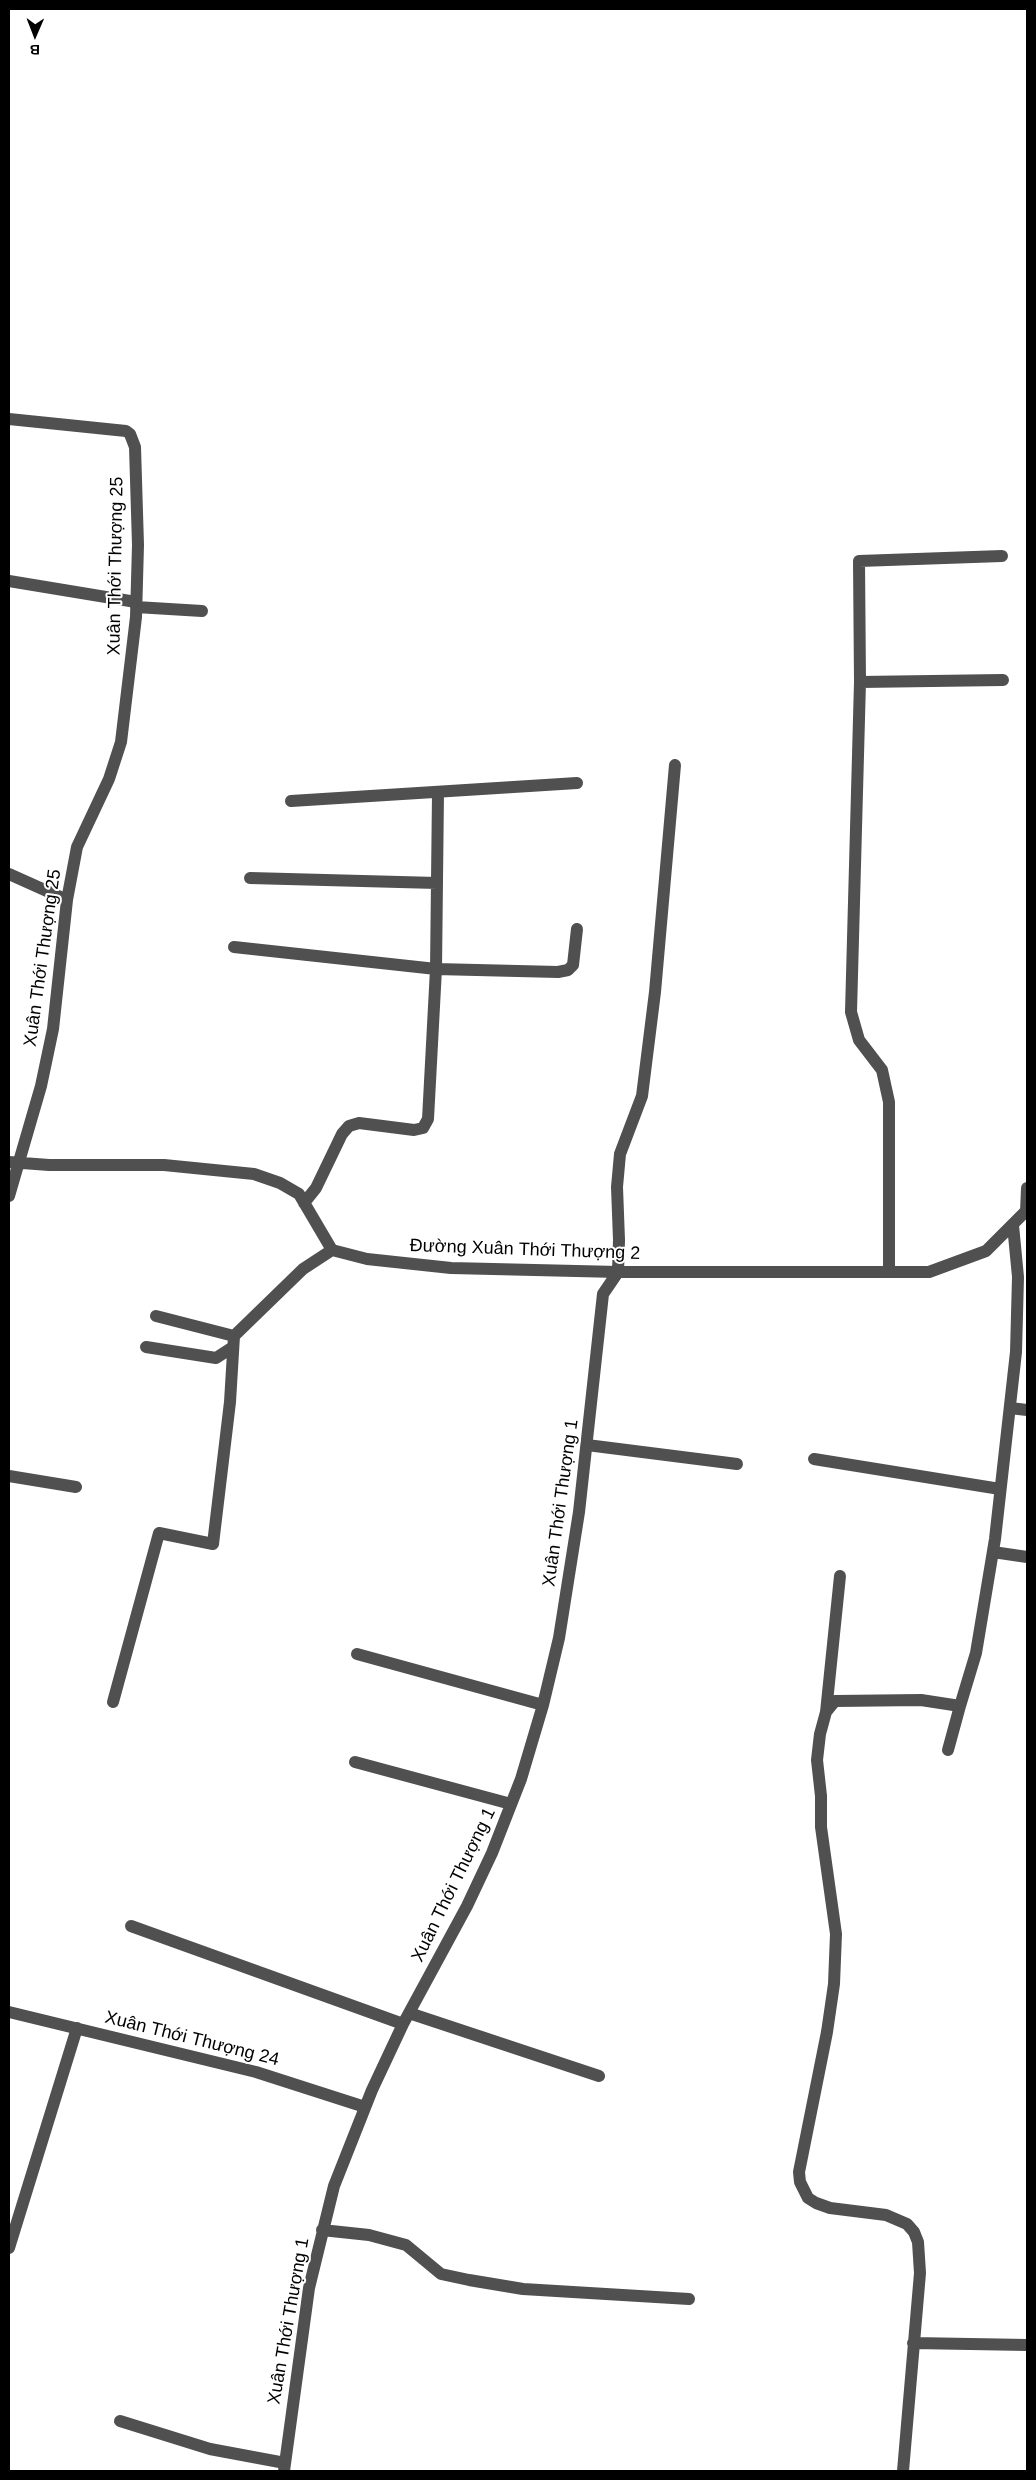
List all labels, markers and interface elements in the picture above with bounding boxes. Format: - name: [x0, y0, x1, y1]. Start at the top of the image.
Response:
- north arrow: [10, 10, 60, 60]
- text: B: [30, 42, 40, 58]
- street label: Xuân Thới Thượng 25: [104, 476, 128, 656]
- street label: Xuân Thới Thượng 25: [20, 868, 66, 1048]
- street label: Đường Xuân Thới Thượng 2: [409, 1235, 641, 1265]
- street label: Xuân Thới Thượng 1: [539, 1418, 583, 1588]
- street label: Xuân Thới Thượng 1: [407, 1804, 501, 1966]
- street label: Xuân Thới Thượng 24: [103, 2007, 281, 2071]
- street label: Xuân Thới Thượng 1: [264, 2236, 314, 2406]

